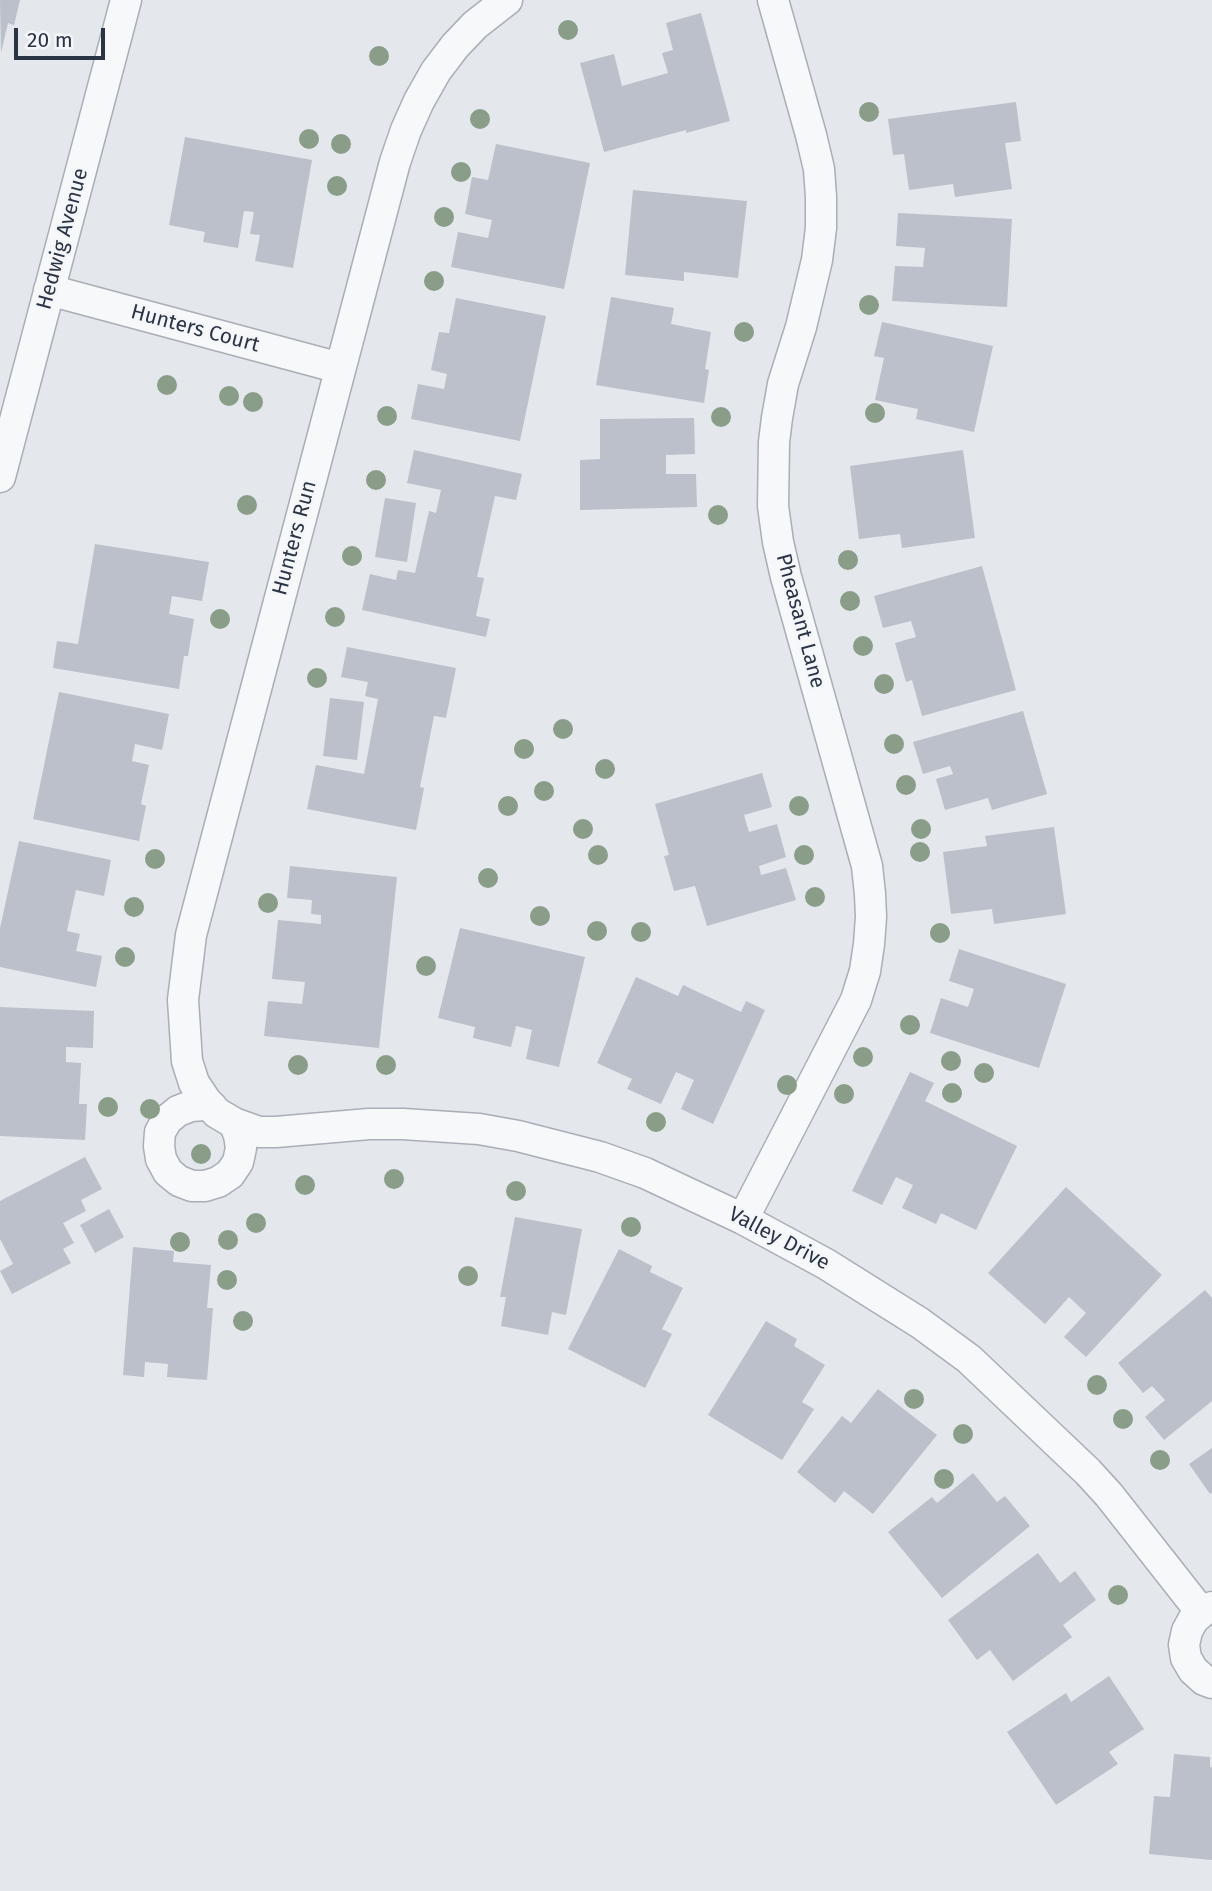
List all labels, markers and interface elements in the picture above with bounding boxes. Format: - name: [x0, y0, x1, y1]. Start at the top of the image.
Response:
- scale bar: [18, 14, 108, 58]
- text: 20 m: [27, 27, 73, 53]
- street label: Hedwig Avenue: [32, 165, 94, 313]
- street label: Hunters Court: [128, 300, 262, 358]
- street label: Hunters Run: [268, 478, 322, 598]
- street label: Pheasant Lane: [770, 551, 830, 691]
- street label: Valley Drive: [724, 1202, 834, 1276]

